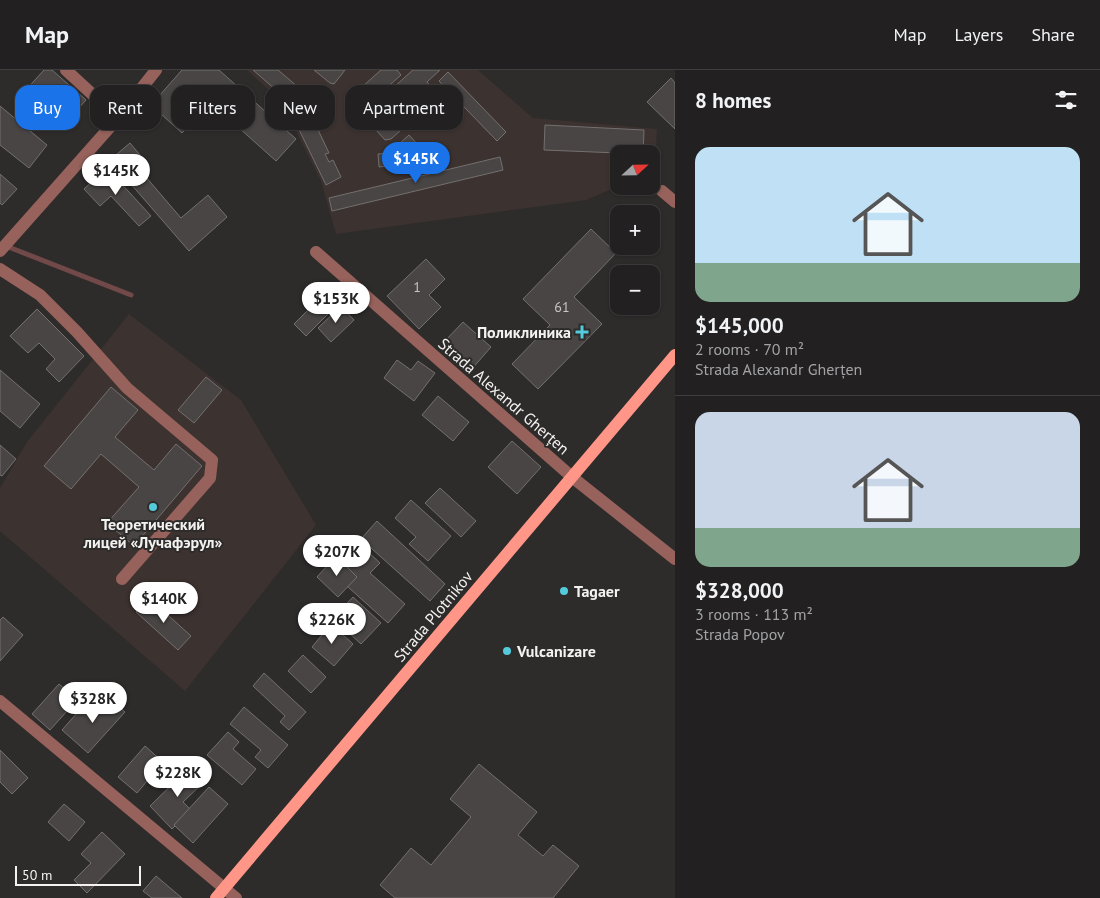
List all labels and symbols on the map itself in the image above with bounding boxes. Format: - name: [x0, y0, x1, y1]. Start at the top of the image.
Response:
- pin: $145K: [381, 142, 451, 184]
- north arrow: [610, 145, 660, 195]
- pin: $145K: [81, 154, 151, 196]
- house number: 1: [413, 278, 421, 296]
- pin: $153K: [301, 282, 371, 324]
- house number: 61: [554, 298, 570, 316]
- place label: Поликлиника: [477, 322, 571, 342]
- marker: Поликлиника: [575, 325, 589, 339]
- street label: Strada Alexandr Gherțen: [434, 334, 574, 458]
- marker: Теоретический лицей «Лучафэрул»: [147, 501, 159, 513]
- place label: Теоретический лицей «Лучафэрул»: [83, 514, 222, 552]
- pin: $207K: [302, 534, 372, 577]
- street label: Strada Plotnikov: [389, 566, 477, 665]
- place label: Tagaer: [574, 581, 620, 601]
- pin: $140K: [129, 582, 199, 624]
- marker: Tagaer: [558, 585, 570, 597]
- pin: $226K: [297, 602, 367, 645]
- place label: Vulcanizare: [516, 641, 596, 661]
- marker: Vulcanizare: [501, 645, 513, 657]
- pin: $328K: [58, 682, 128, 724]
- pin: $228K: [143, 756, 213, 798]
- scale bar: [15, 863, 141, 886]

